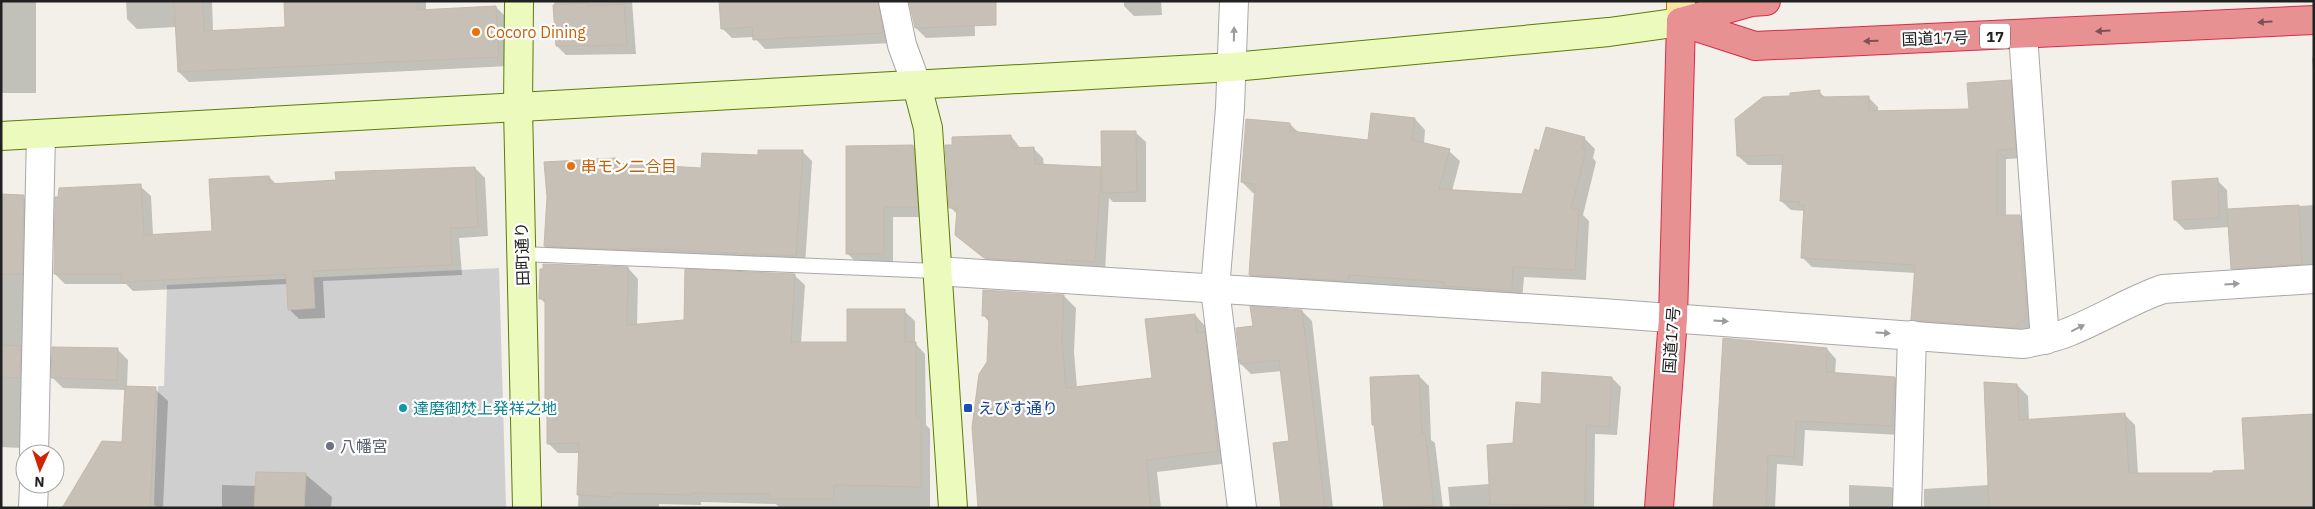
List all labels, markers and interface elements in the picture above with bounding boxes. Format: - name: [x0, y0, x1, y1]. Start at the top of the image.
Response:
- one-way arrow: [2257, 19, 2273, 27]
- place label: Cocoro Dining: [486, 22, 586, 42]
- road number: 17: [1980, 24, 2010, 48]
- marker: Cocoro Dining: [470, 26, 482, 38]
- one-way arrow: [1230, 26, 1238, 42]
- street label: 国道17号: [1901, 27, 1969, 49]
- one-way arrow: [2095, 27, 2111, 35]
- one-way arrow: [1862, 37, 1878, 45]
- place label: 串モン二合目: [581, 156, 677, 176]
- marker: 串モン二合目: [565, 160, 577, 172]
- street label: 田町通り: [511, 222, 533, 286]
- one-way arrow: [2224, 279, 2240, 287]
- street label: 国道17号: [1659, 306, 1683, 374]
- one-way arrow: [1714, 318, 1730, 326]
- one-way arrow: [2071, 324, 2085, 332]
- one-way arrow: [1876, 330, 1892, 338]
- place label: 達磨御焚上発祥之地: [413, 398, 557, 418]
- place label: えびす通り: [978, 398, 1058, 418]
- marker: 達磨御焚上発祥之地: [397, 402, 409, 414]
- marker: えびす通り: [962, 402, 974, 414]
- place label: 八幡宮: [340, 436, 388, 456]
- marker: 八幡宮: [324, 440, 336, 452]
- north arrow: [15, 444, 65, 494]
- text: N: [34, 473, 45, 491]

